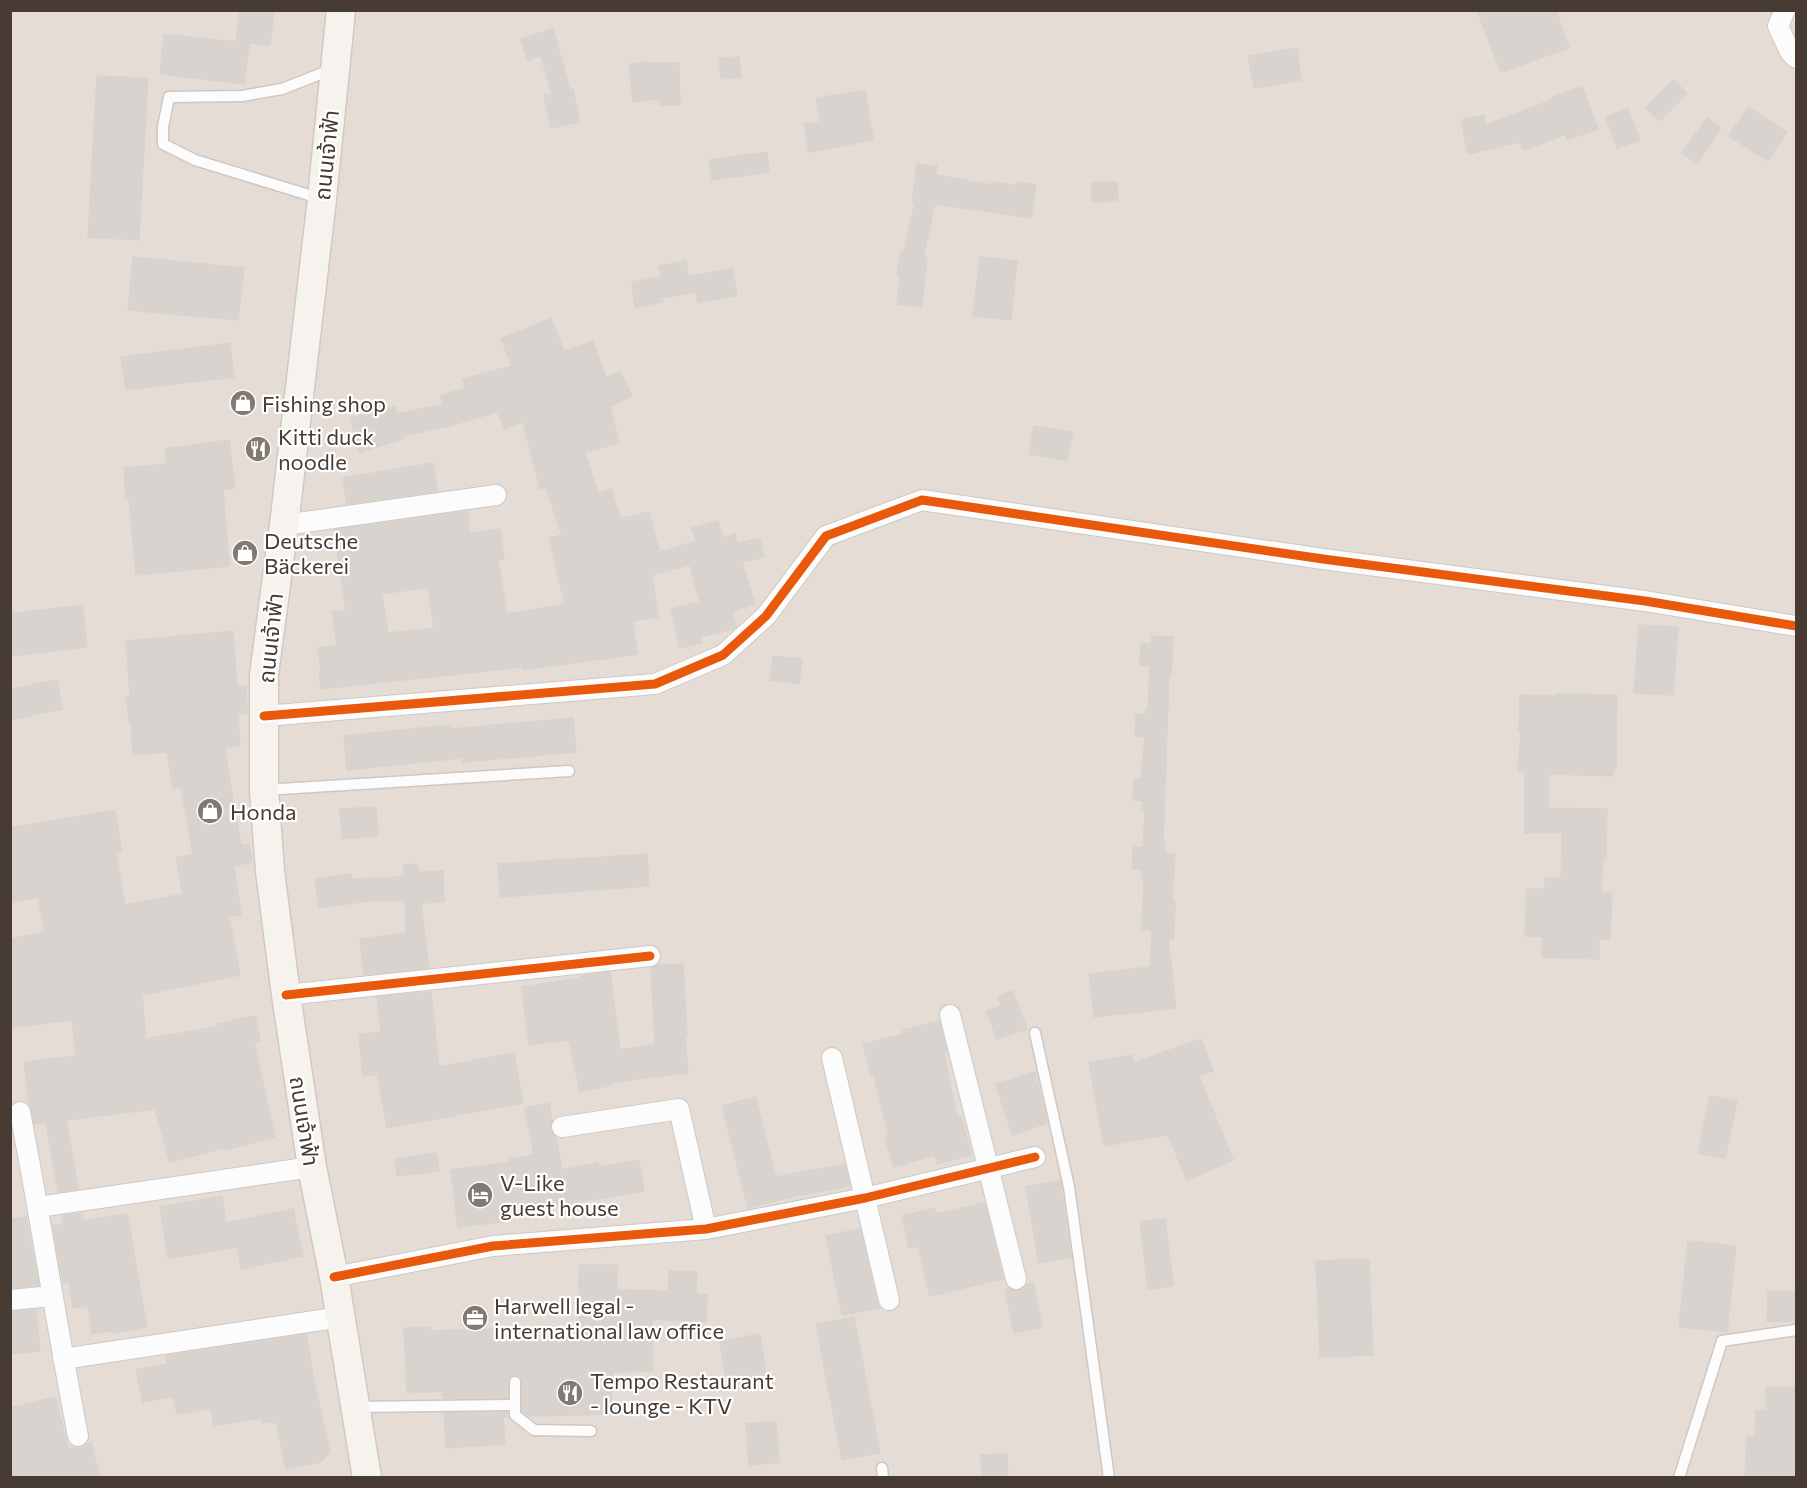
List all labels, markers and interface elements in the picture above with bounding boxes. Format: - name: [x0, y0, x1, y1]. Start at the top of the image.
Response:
- street label: ถนนเจ้าฟ้า: [308, 109, 344, 201]
- shop icon: Fishing shop: [228, 388, 258, 418]
- place label: Fishing shop: [262, 390, 386, 417]
- place label: Kitti duck noodle: [278, 423, 374, 475]
- restaurant icon: Kitti duck noodle: [243, 434, 273, 464]
- place label: Deutsche Bäckerei: [264, 527, 358, 579]
- shop icon: Deutsche Bäckerei: [230, 538, 260, 568]
- street label: ถนนเจ้าฟ้า: [252, 592, 288, 684]
- shop icon: Honda: [195, 796, 225, 826]
- place label: Honda: [230, 798, 296, 825]
- street label: ถนนเจ้าฟ้า: [285, 1074, 325, 1168]
- place label: V-Like guest house: [500, 1169, 619, 1221]
- hotel icon: V-Like guest house: [465, 1180, 495, 1210]
- place label: Harwell legal - international law office: [494, 1292, 724, 1344]
- office icon: Harwell legal - international law office: [460, 1303, 490, 1333]
- place label: Tempo Restaurant - lounge - KTV: [590, 1367, 774, 1419]
- restaurant icon: Tempo Restaurant - lounge - KTV: [555, 1378, 585, 1408]

